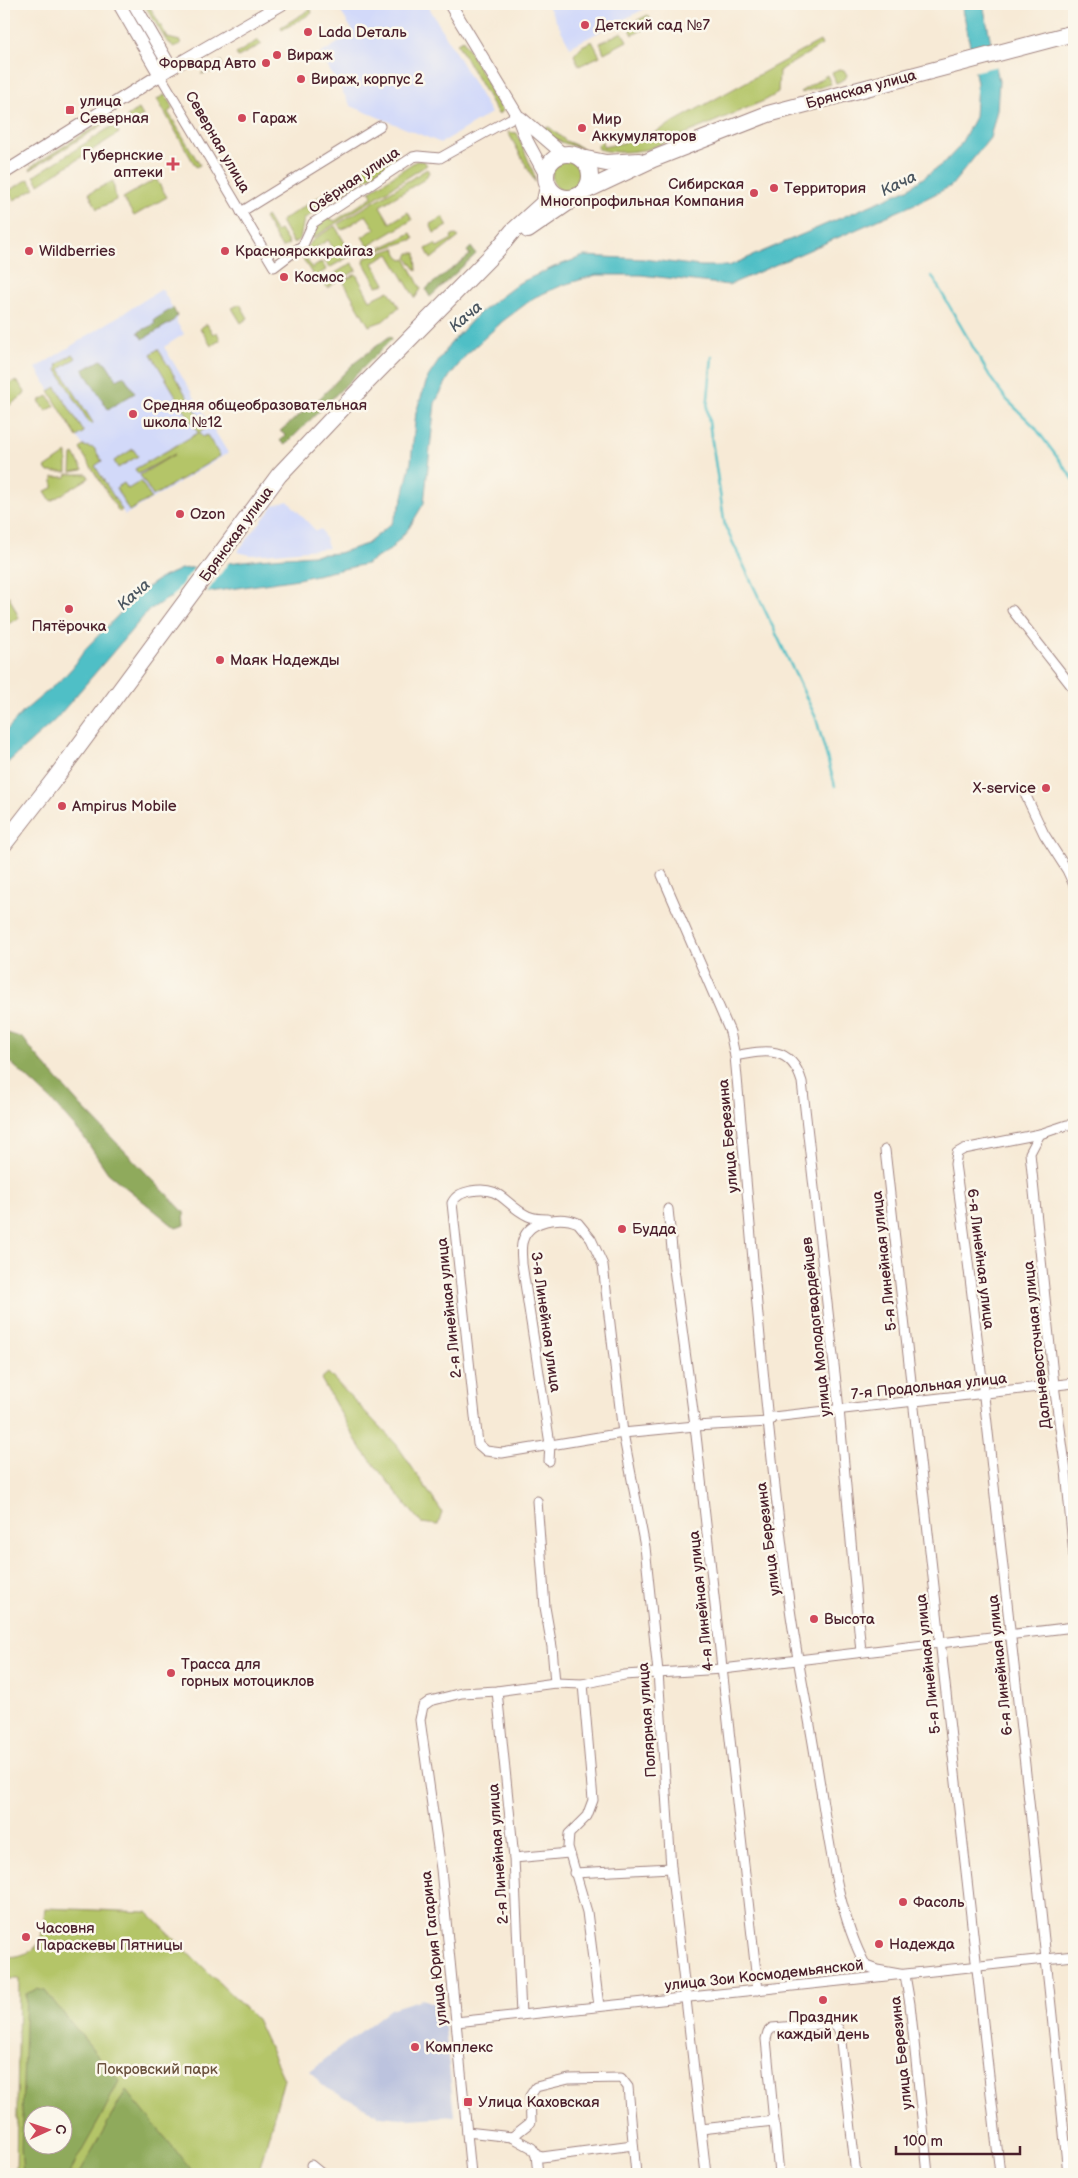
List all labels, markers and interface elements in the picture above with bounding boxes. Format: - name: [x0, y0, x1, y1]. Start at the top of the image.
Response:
- place label: Детский сад №7: [595, 16, 710, 35]
- marker: Детский сад №7: [579, 19, 591, 31]
- place label: Lada Dеталь: [318, 23, 407, 42]
- marker: Lada Dеталь: [302, 26, 314, 38]
- place label: Вираж: [287, 46, 333, 65]
- marker: Вираж: [271, 49, 283, 61]
- place label: Форвард Авто: [159, 54, 256, 73]
- marker: Форвард Авто: [260, 57, 272, 69]
- street label: Брянская улица: [804, 66, 919, 113]
- place label: Вираж, корпус 2: [311, 70, 423, 89]
- marker: Вираж, корпус 2: [295, 73, 307, 85]
- street label: Северная улица: [181, 88, 254, 197]
- place label: улица Северная: [80, 92, 149, 128]
- marker: улица Северная: [64, 104, 76, 116]
- place label: Гараж: [252, 109, 297, 128]
- place label: Мир Аккумуляторов: [591, 110, 696, 146]
- marker: Гараж: [236, 112, 248, 124]
- marker: Мир Аккумуляторов: [576, 122, 588, 134]
- street label: Озёрная улица: [305, 143, 404, 218]
- place label: Губернские аптеки: [82, 146, 163, 182]
- marker: Губернские аптеки: [167, 158, 179, 170]
- water label: Кача: [878, 168, 920, 201]
- place label: Сибирская Многопрофильная Компания: [540, 175, 744, 211]
- place label: Территория: [784, 179, 866, 198]
- marker: Территория: [768, 182, 780, 194]
- marker: Сибирская Многопрофильная Компания: [748, 187, 760, 199]
- place label: Wildberries: [39, 242, 116, 261]
- place label: Красноярсккрайгаз: [235, 242, 373, 261]
- marker: Wildberries: [23, 245, 35, 257]
- marker: Красноярсккрайгаз: [219, 245, 231, 257]
- place label: Космос: [294, 268, 345, 287]
- marker: Космос: [278, 271, 290, 283]
- water label: Кача: [446, 298, 486, 337]
- place label: Средняя общеобразовательная школа №12: [143, 396, 367, 432]
- marker: Средняя общеобразовательная школа №12: [127, 408, 139, 420]
- street label: Брянская улица: [195, 483, 278, 586]
- place label: Ozon: [190, 505, 225, 524]
- marker: Ozon: [174, 508, 186, 520]
- water label: Кача: [114, 575, 154, 615]
- marker: Пятёрочка: [63, 603, 75, 615]
- place label: Пятёрочка: [31, 617, 107, 636]
- place label: Маяк Надежды: [230, 651, 340, 670]
- marker: Маяк Надежды: [214, 654, 226, 666]
- place label: X-service: [972, 779, 1036, 798]
- marker: X-service: [1040, 782, 1052, 794]
- place label: Ampirus Mobile: [72, 797, 177, 816]
- marker: Ampirus Mobile: [56, 800, 68, 812]
- street label: улица Березина: [714, 1078, 743, 1194]
- street label: 6-я Линейная улица: [962, 1188, 999, 1331]
- street label: 5-я Линейная улица: [868, 1190, 901, 1332]
- place label: Будда: [632, 1220, 677, 1239]
- marker: Будда: [616, 1223, 628, 1235]
- street label: улица Молодогвардейцев: [798, 1236, 835, 1418]
- street label: 2-я Линейная улица: [433, 1237, 466, 1379]
- street label: 3-я Линейная улица: [526, 1251, 565, 1394]
- street label: Дальневосточная улица: [1019, 1260, 1056, 1430]
- street label: 7-я Продольная улица: [850, 1369, 1008, 1404]
- street label: улица Березина: [752, 1481, 785, 1597]
- street label: 4-я Линейная улица: [685, 1529, 718, 1672]
- street label: 5-я Линейная улица: [912, 1593, 945, 1735]
- street label: 6-я Линейная улица: [984, 1593, 1017, 1736]
- place label: Высота: [824, 1610, 875, 1629]
- marker: Высота: [808, 1613, 820, 1625]
- place label: Трасса для горных мотоциклов: [181, 1655, 314, 1691]
- street label: Полярная улица: [634, 1662, 661, 1778]
- marker: Трасса для горных мотоциклов: [165, 1667, 177, 1679]
- street label: 2-я Линейная улица: [484, 1783, 513, 1925]
- street label: улица Юрия Гагарина: [417, 1870, 452, 2026]
- place label: Фасоль: [913, 1893, 965, 1912]
- marker: Фасоль: [897, 1896, 909, 1908]
- place label: Часовня Параскевы Пятницы: [36, 1919, 183, 1955]
- marker: Часовня Параскевы Пятницы: [20, 1931, 32, 1943]
- place label: Надежда: [889, 1935, 955, 1954]
- marker: Надежда: [873, 1938, 885, 1950]
- street label: улица Зои Космодемьянской: [664, 1956, 864, 1995]
- marker: Праздник каждый день: [817, 1994, 829, 2006]
- street label: улица Березина: [886, 1995, 917, 2111]
- place label: Праздник каждый день: [777, 2008, 870, 2044]
- place label: Комплекс: [425, 2038, 494, 2057]
- marker: Комплекс: [409, 2041, 421, 2053]
- park label: Покровский парк: [96, 2060, 218, 2079]
- place label: Улица Каховская: [478, 2093, 600, 2112]
- marker: Улица Каховская: [462, 2096, 474, 2108]
- north arrow: [22, 2106, 72, 2156]
- scale bar: [896, 2123, 1019, 2155]
- text: С: [52, 2124, 69, 2135]
- text: 100 m: [903, 2132, 943, 2151]

